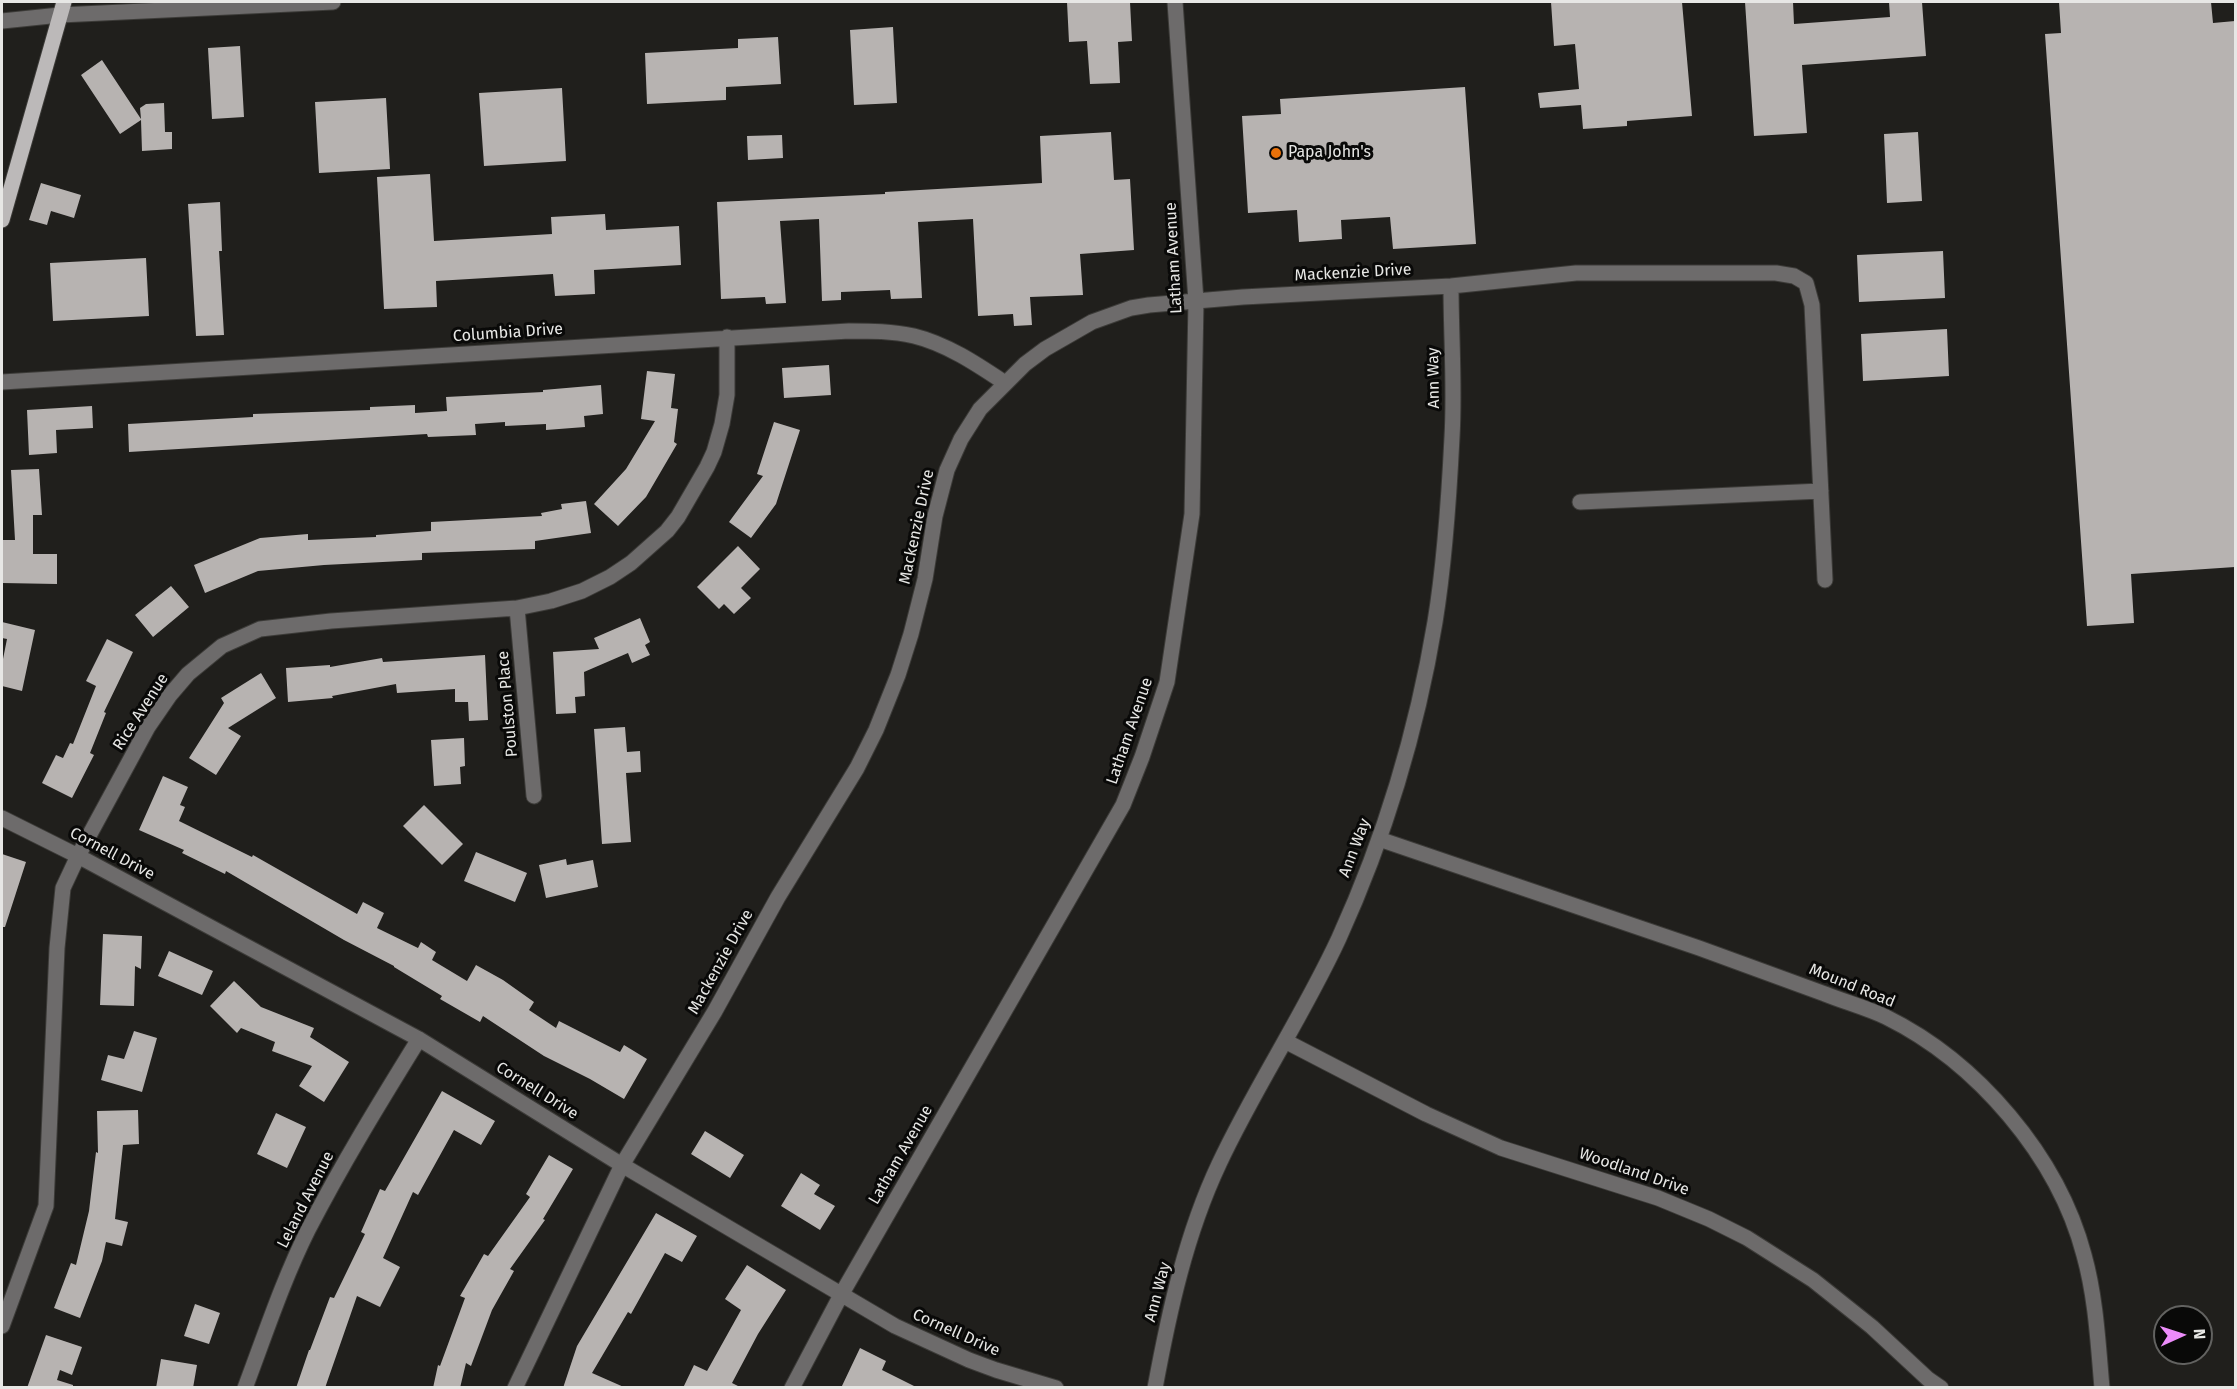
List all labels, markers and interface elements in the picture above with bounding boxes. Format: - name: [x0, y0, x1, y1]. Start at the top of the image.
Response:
- place label: Papa John's: [1288, 143, 1371, 163]
- marker: Papa John's: [1269, 146, 1283, 160]
- street label: Latham Avenue: [1161, 202, 1187, 314]
- street label: Mackenzie Drive: [1294, 260, 1412, 286]
- street label: Columbia Drive: [452, 320, 564, 346]
- street label: Ann Way: [1424, 347, 1444, 409]
- street label: Mackenzie Drive: [895, 468, 939, 586]
- street label: Poulston Place: [494, 650, 522, 758]
- street label: Rice Avenue: [109, 670, 173, 754]
- street label: Latham Avenue: [1103, 675, 1157, 787]
- street label: Ann Way: [1335, 816, 1375, 880]
- street label: Cornell Drive: [66, 824, 158, 884]
- street label: Mackenzie Drive: [684, 906, 758, 1018]
- street label: Mound Road: [1806, 960, 1898, 1012]
- street label: Cornell Drive: [492, 1058, 582, 1124]
- street label: Latham Avenue: [865, 1102, 937, 1208]
- street label: Woodland Drive: [1576, 1144, 1692, 1200]
- street label: Leland Avenue: [273, 1148, 339, 1252]
- street label: Ann Way: [1141, 1260, 1175, 1324]
- street label: Cornell Drive: [909, 1305, 1003, 1361]
- north arrow: [2153, 1305, 2213, 1365]
- text: N: [2190, 1328, 2209, 1340]

